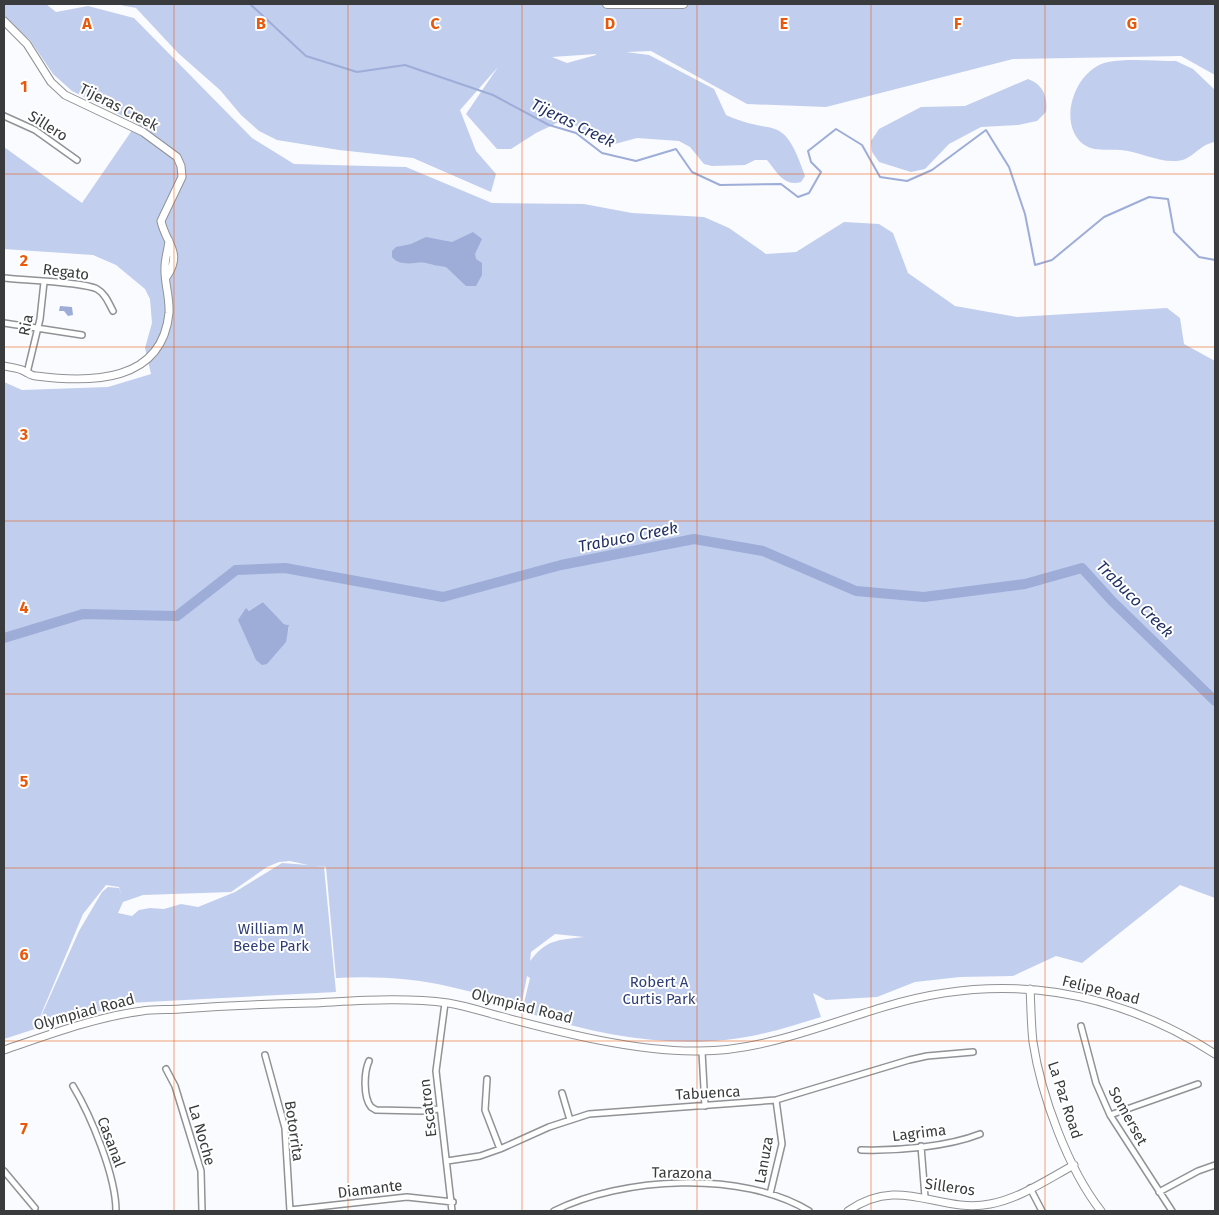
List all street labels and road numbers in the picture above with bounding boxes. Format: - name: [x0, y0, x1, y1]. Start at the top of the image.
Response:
- street label: Tijeras Creek: [77, 79, 162, 135]
- street label: Sillero: [25, 107, 71, 145]
- street label: Regato: [42, 260, 90, 284]
- street label: Ria: [15, 313, 37, 337]
- street label: Felipe Road: [1060, 972, 1142, 1008]
- street label: Olympiad Road: [470, 985, 574, 1027]
- street label: Olympiad Road: [32, 990, 136, 1034]
- street label: La Paz Road: [1044, 1059, 1086, 1141]
- street label: Escatron: [416, 1078, 440, 1138]
- street label: Tabuenca: [675, 1082, 741, 1104]
- street label: Somerset: [1105, 1084, 1152, 1149]
- street label: Botorrita: [281, 1099, 307, 1163]
- street label: La Noche: [185, 1102, 219, 1168]
- street label: Casanal: [93, 1114, 129, 1170]
- street label: Lagrima: [891, 1121, 947, 1145]
- street label: Lanuza: [751, 1135, 777, 1185]
- street label: Tarazona: [651, 1163, 713, 1183]
- street label: Silleros: [924, 1175, 976, 1199]
- street label: Diamante: [337, 1176, 403, 1202]

